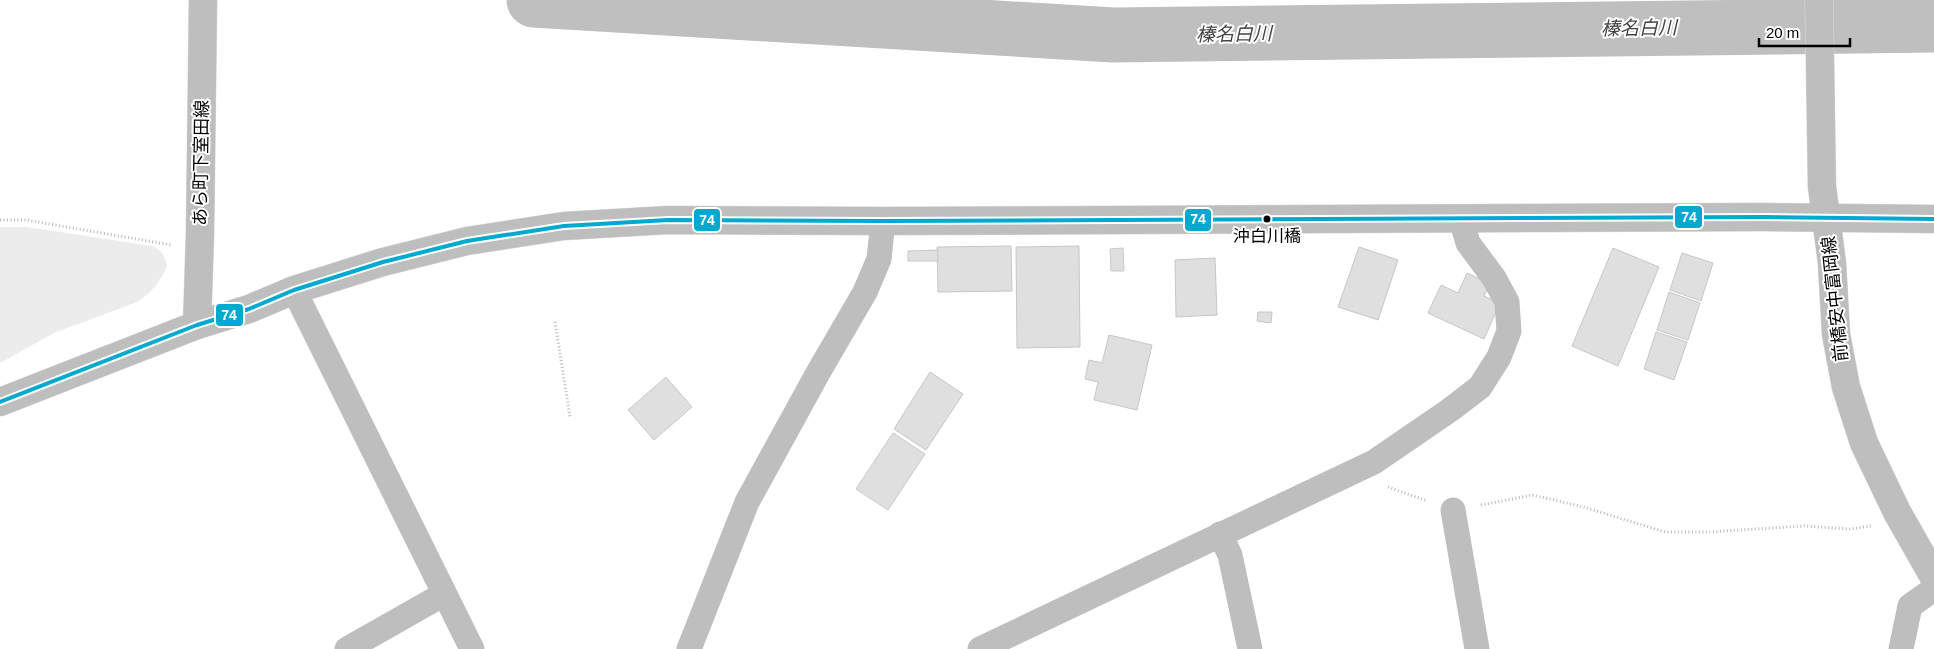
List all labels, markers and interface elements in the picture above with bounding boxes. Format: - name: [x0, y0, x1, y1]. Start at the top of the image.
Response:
- scale bar: [1759, 15, 1850, 47]
- water label: 榛名白川: [1601, 17, 1679, 39]
- water label: 榛名白川: [1196, 23, 1274, 45]
- text: 20 m: [1766, 24, 1799, 41]
- street label: あら町下室田線: [190, 100, 212, 226]
- line badge: 74: [1674, 205, 1703, 229]
- line badge: 74: [693, 208, 721, 232]
- line badge: 74: [1184, 208, 1212, 232]
- text: 74: [1681, 209, 1697, 225]
- text: 74: [1190, 211, 1206, 227]
- text: 74: [699, 212, 715, 228]
- marker: 沖白川橋: [1262, 214, 1272, 224]
- place label: 沖白川橋: [1233, 227, 1301, 246]
- street label: 前橋安中富岡線: [1818, 235, 1852, 363]
- line badge: 74: [215, 303, 244, 327]
- text: 74: [221, 307, 237, 323]

